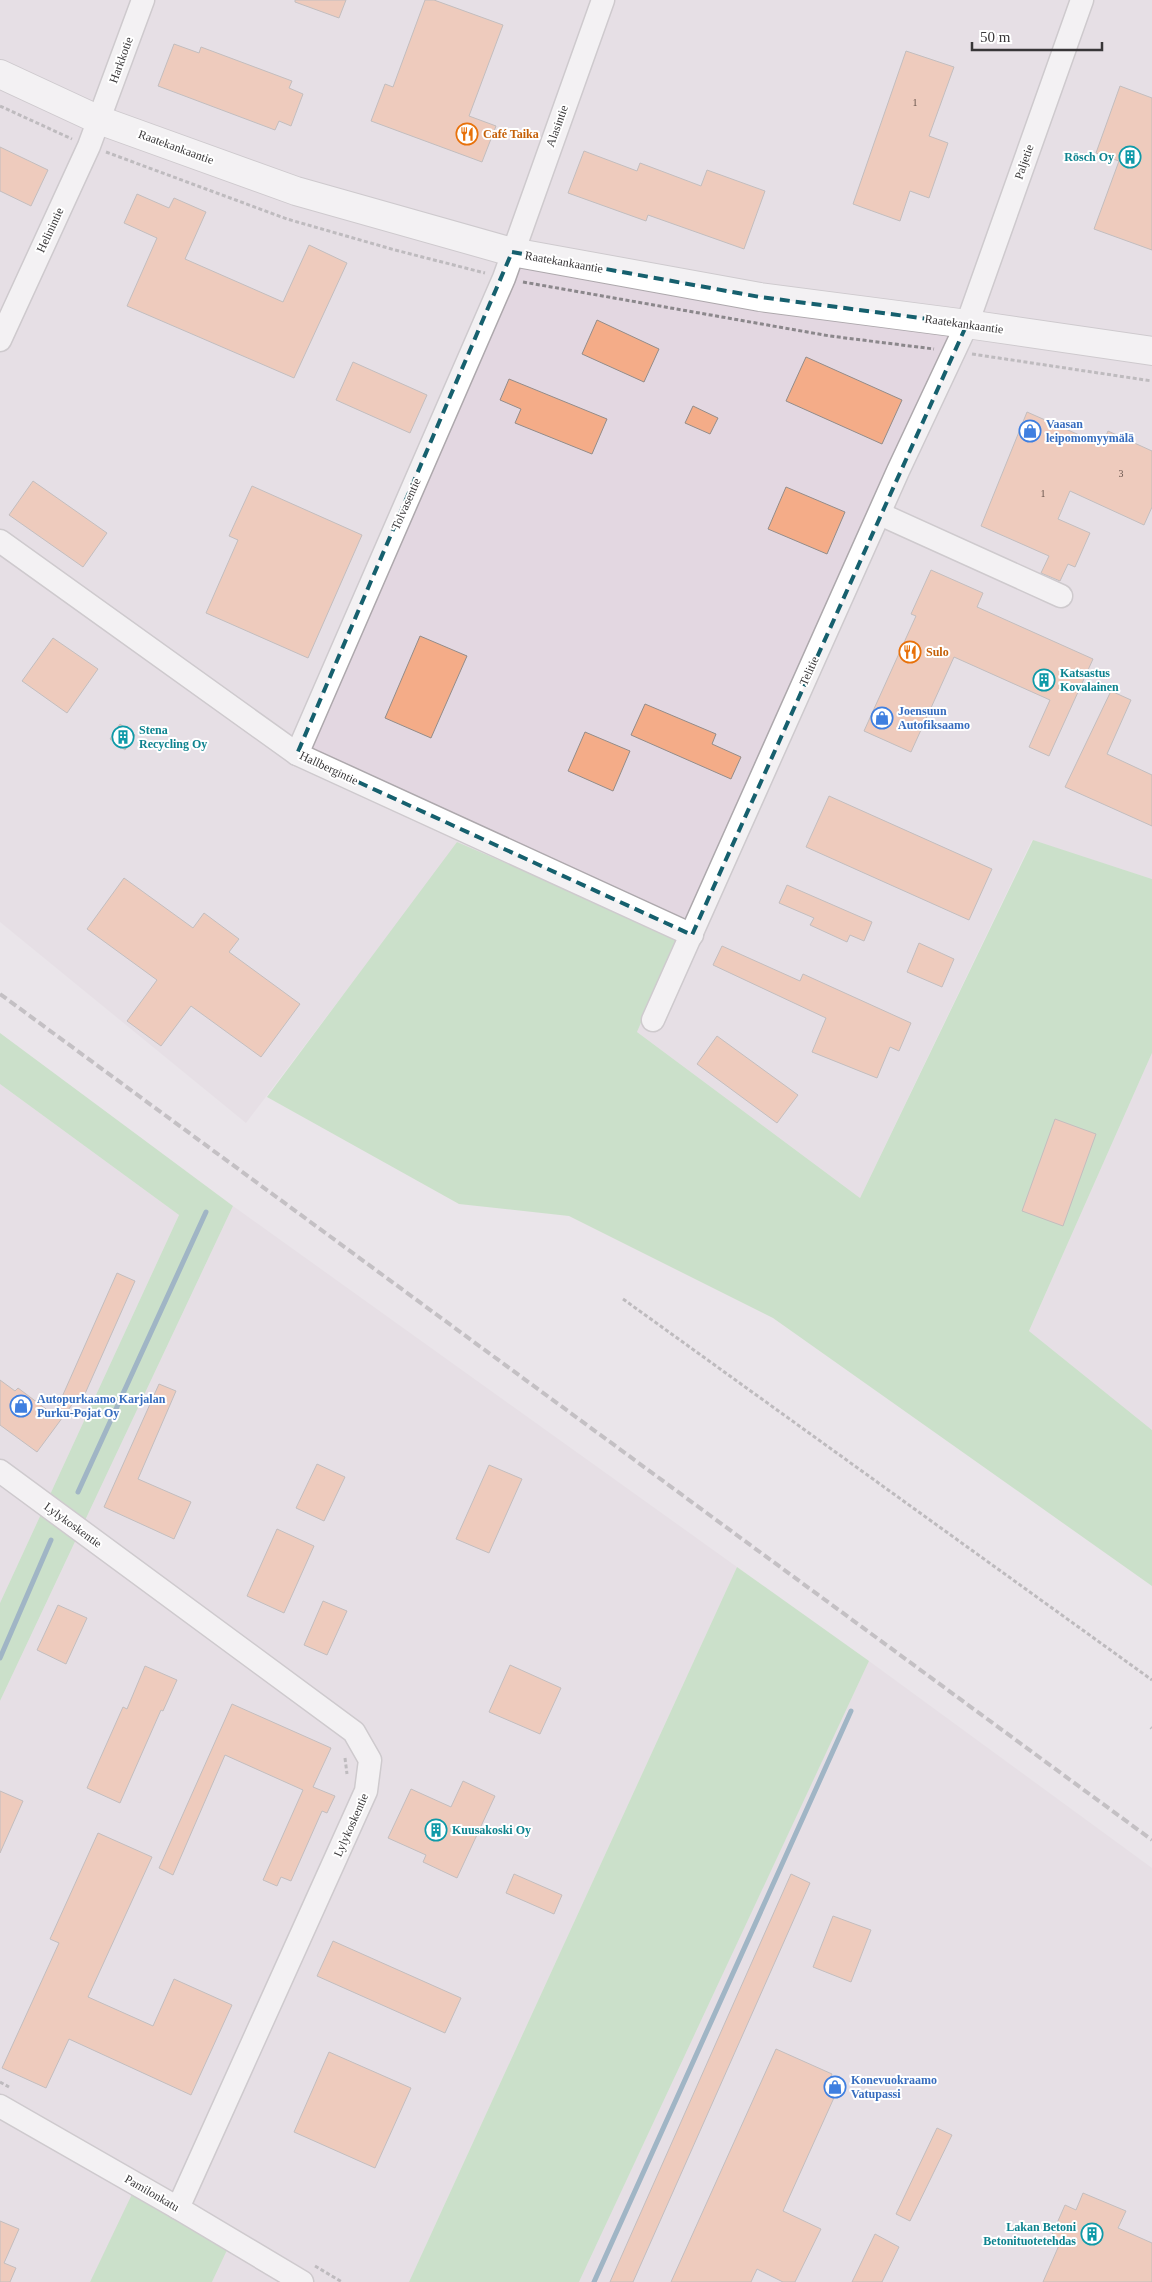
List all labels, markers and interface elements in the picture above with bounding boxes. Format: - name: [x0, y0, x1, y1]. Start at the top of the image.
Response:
- scale bar: [972, 20, 1102, 52]
- text: 50 m: [980, 29, 1011, 45]
- street label: Harkkotie: [106, 35, 136, 85]
- house number: 1: [913, 97, 918, 108]
- street label: Alasintie: [543, 103, 571, 149]
- restaurant icon: Café Taika: [455, 122, 479, 146]
- street label: Raatekankaantie: [136, 127, 216, 167]
- place label: Café Taika: [483, 127, 539, 141]
- street label: Paljetie: [1012, 143, 1036, 181]
- building icon: Rösch Oy: [1118, 145, 1142, 169]
- place label: Rösch Oy: [1064, 150, 1114, 164]
- street label: Helinintie: [34, 205, 66, 255]
- street label: Raatekankaantie: [524, 248, 604, 276]
- street label: Raatekankaantie: [924, 312, 1004, 336]
- place label: Vaasan leipomomyymälä: [1046, 417, 1134, 445]
- shop icon: Vaasan leipomomyymälä: [1018, 419, 1042, 443]
- house number: 3: [1119, 468, 1124, 479]
- street label: Tolvasentie: [388, 476, 424, 532]
- house number: 1: [1041, 488, 1046, 499]
- restaurant icon: Sulo: [898, 640, 922, 664]
- place label: Sulo: [926, 645, 949, 659]
- street label: Telitie: [796, 654, 822, 688]
- place label: Katsastus Kovalainen: [1060, 666, 1119, 694]
- building icon: Katsastus Kovalainen: [1032, 668, 1056, 692]
- place label: Joensuun Autofiksaamo: [898, 704, 970, 732]
- shop icon: Joensuun Autofiksaamo: [870, 706, 894, 730]
- place label: Stena Recycling Oy: [139, 723, 207, 751]
- building icon: Stena Recycling Oy: [111, 725, 135, 749]
- street label: Hallbergintie: [297, 748, 361, 788]
- place label: Autopurkaamo Karjalan Purku-Pojat Oy: [37, 1392, 166, 1420]
- shop icon: Autopurkaamo Karjalan Purku-Pojat Oy: [9, 1394, 33, 1418]
- street label: Lylykoskentie: [41, 1499, 105, 1551]
- street label: Lylykoskentie: [331, 1791, 371, 1859]
- building icon: Kuusakoski Oy: [424, 1818, 448, 1842]
- place label: Kuusakoski Oy: [452, 1823, 531, 1837]
- place label: Konevuokraamo Vatupassi: [851, 2073, 937, 2101]
- shop icon: Konevuokraamo Vatupassi: [823, 2075, 847, 2099]
- street label: Pamilonkatu: [122, 2172, 182, 2214]
- place label: Lakan Betoni Betonituotetehdas: [983, 2220, 1077, 2248]
- building icon: Lakan Betoni Betonituotetehdas: [1080, 2222, 1104, 2246]

